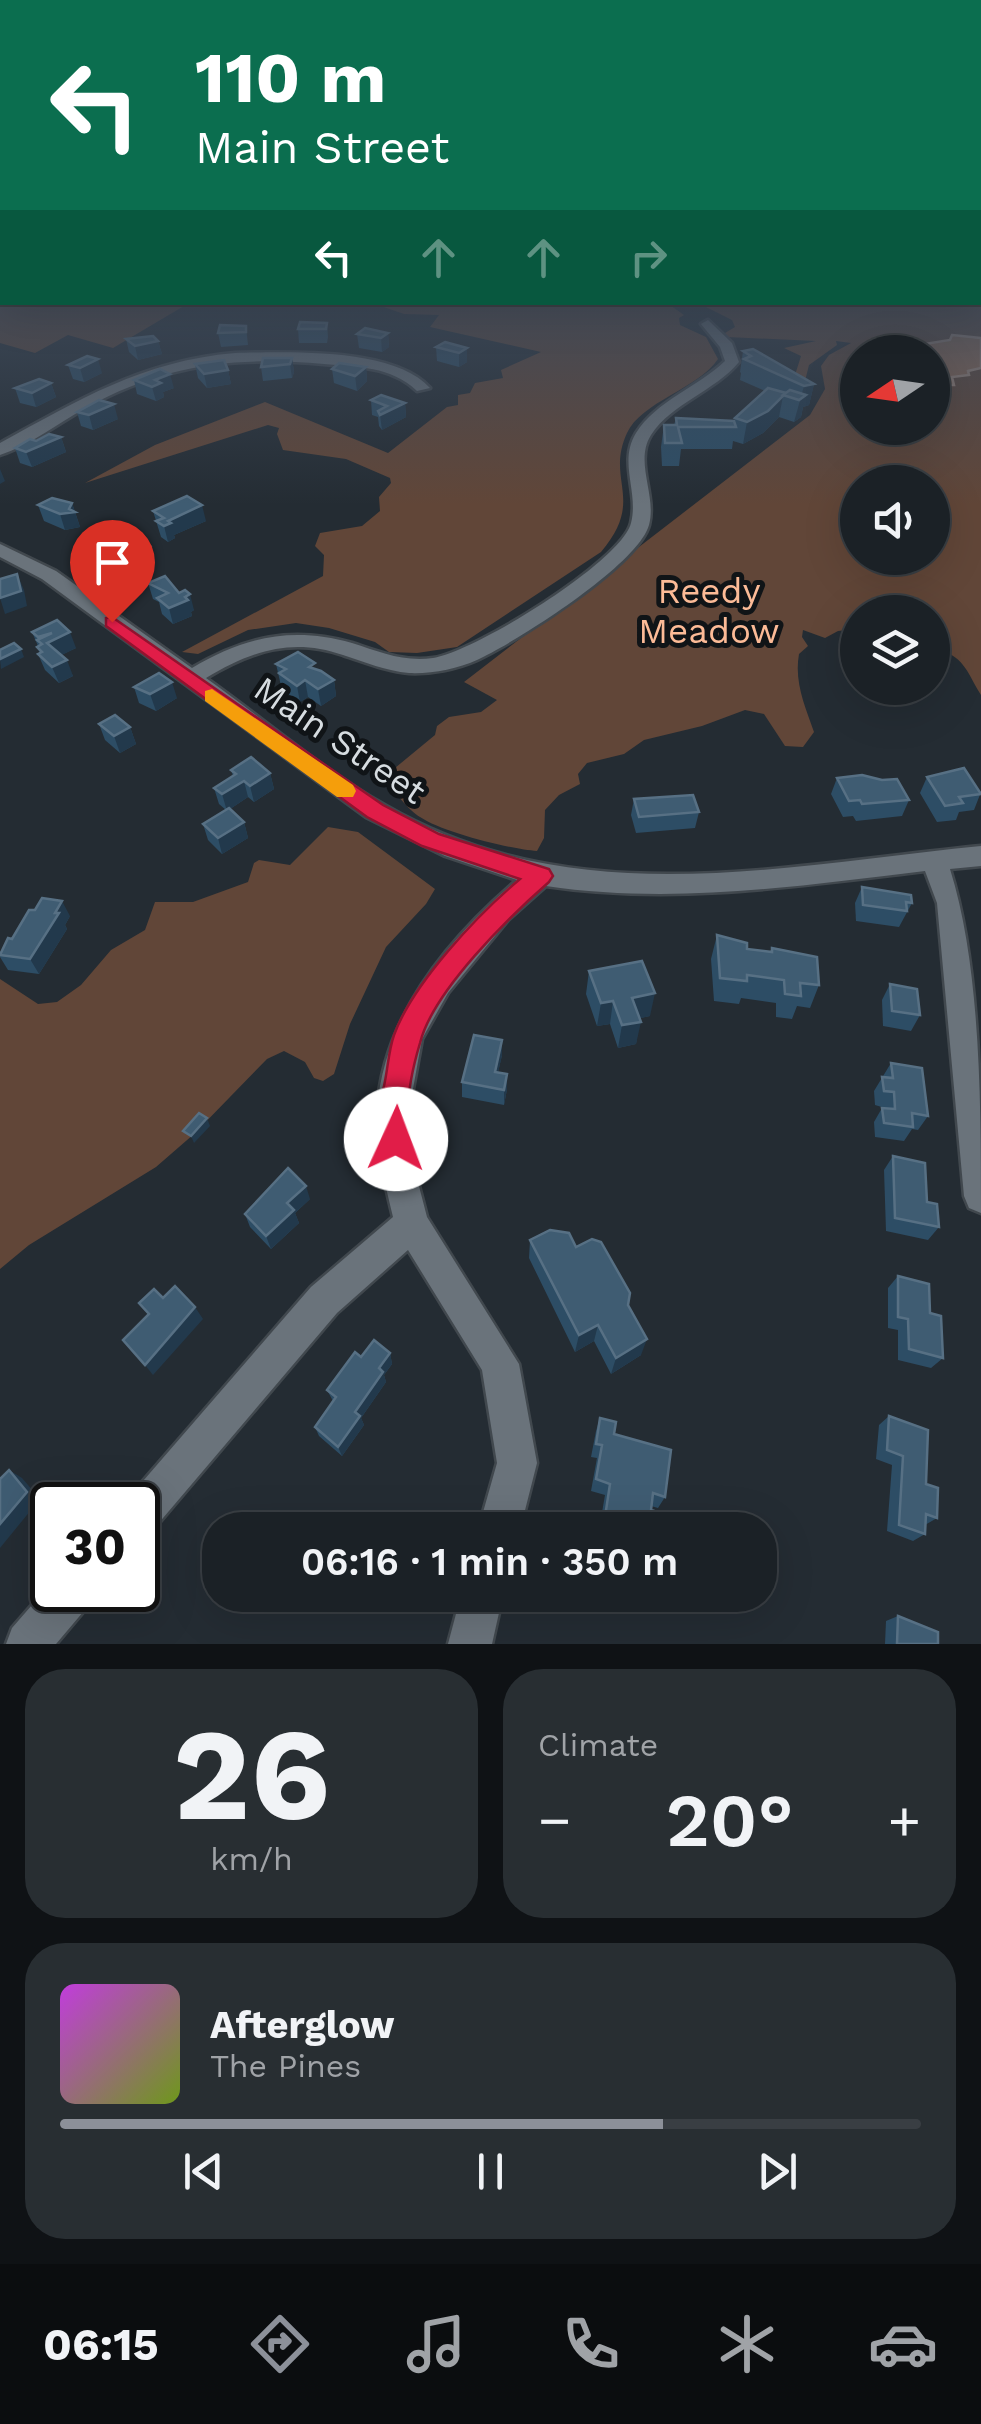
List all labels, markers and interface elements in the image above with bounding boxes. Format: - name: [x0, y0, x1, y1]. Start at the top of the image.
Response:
- text: 110 m: [195, 37, 386, 119]
- icon: left: [30, 40, 160, 170]
- text: Main Street: [195, 121, 449, 174]
- icon: left: [306, 230, 361, 285]
- icon: ahead: [411, 230, 466, 285]
- icon: ahead: [516, 230, 571, 285]
- icon: right: [621, 230, 676, 285]
- north arrow: [840, 335, 950, 445]
- map controls: [840, 335, 950, 705]
- button: sound: [840, 465, 950, 575]
- pin: [70, 520, 155, 623]
- icon: arrive: [85, 535, 140, 590]
- park label: Reedy Meadow: [638, 570, 780, 652]
- button: layers: [840, 595, 950, 705]
- street label: Main Street: [246, 667, 434, 813]
- position arrow: [344, 1087, 448, 1191]
- speed limit sign: 30: [30, 1482, 160, 1612]
- text: 06:16 · 1 min · 350 m: [301, 1540, 678, 1584]
- text: 26: [173, 1698, 330, 1851]
- text: Climate: [538, 1726, 658, 1764]
- text: 20°: [665, 1776, 794, 1864]
- text: −: [538, 1788, 571, 1852]
- text: +: [888, 1788, 921, 1852]
- text: km/h: [210, 1840, 293, 1878]
- text: Afterglow: [210, 2003, 395, 2047]
- text: The Pines: [210, 2047, 361, 2085]
- icon: previous: [176, 2144, 231, 2199]
- icon: pause: [463, 2144, 518, 2199]
- icon: next: [750, 2144, 805, 2199]
- icon: directions: [245, 2309, 315, 2379]
- icon: music: [401, 2309, 471, 2379]
- icon: phone: [556, 2309, 626, 2379]
- icon: climate: [712, 2309, 782, 2379]
- icon: car: [868, 2309, 938, 2379]
- text: 06:15: [43, 2318, 159, 2371]

